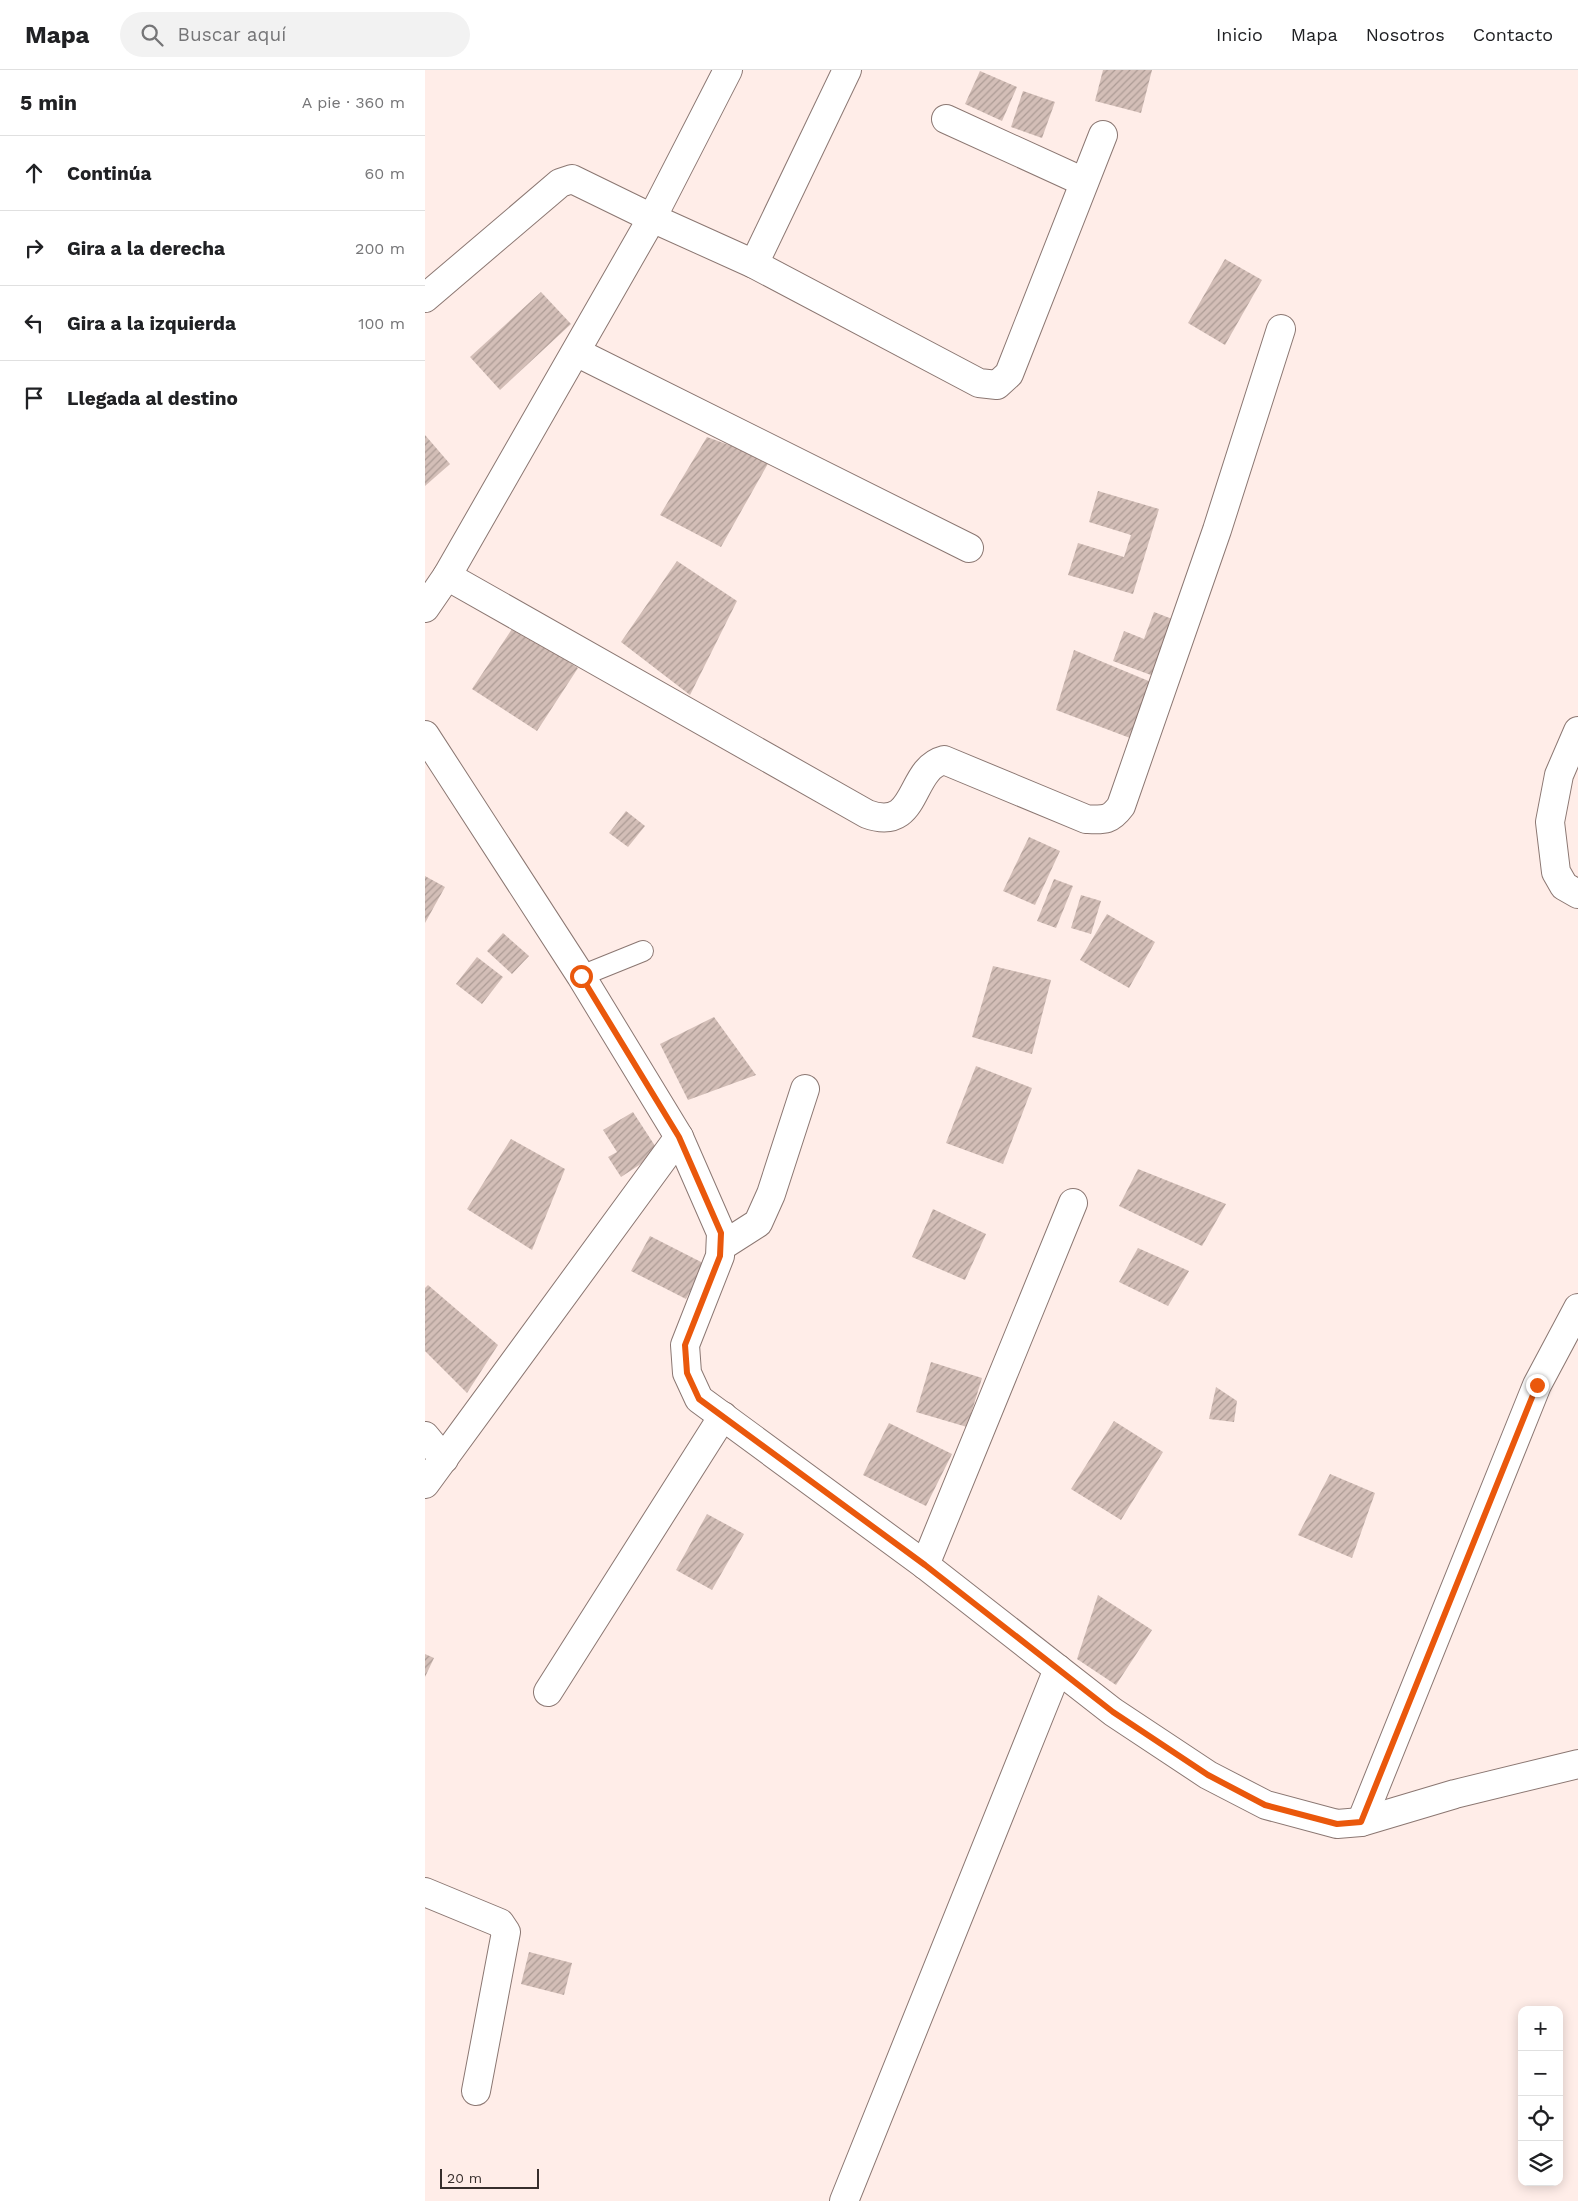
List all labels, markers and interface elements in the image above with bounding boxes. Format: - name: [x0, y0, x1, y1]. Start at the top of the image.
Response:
- search box: [120, 12, 470, 57]
- text: Mapa: [25, 21, 90, 49]
- icon: search: [138, 21, 166, 49]
- text: Buscar aquí: [178, 23, 286, 46]
- text: Inicio: [1216, 24, 1263, 45]
- text: Mapa: [1291, 24, 1338, 45]
- text: Nosotros: [1366, 24, 1445, 45]
- text: Contacto: [1473, 24, 1553, 45]
- text: 5 min: [20, 90, 77, 115]
- text: A pie · 360 m: [302, 93, 405, 112]
- icon: ahead: [20, 159, 48, 187]
- text: Continúa: [67, 162, 151, 185]
- text: 60 m: [365, 164, 405, 183]
- icon: right: [20, 234, 48, 262]
- text: Gira a la derecha: [67, 237, 225, 260]
- text: 200 m: [355, 239, 405, 258]
- icon: left: [20, 309, 48, 337]
- text: Gira a la izquierda: [67, 312, 236, 335]
- text: 100 m: [358, 314, 405, 333]
- icon: arrive: [20, 384, 48, 412]
- text: Llegada al destino: [67, 387, 238, 410]
- route start: [570, 965, 593, 988]
- route end: [1526, 1374, 1549, 1397]
- map controls: [1518, 2006, 1563, 2186]
- button: +: [1518, 2006, 1563, 2051]
- button: −: [1518, 2051, 1563, 2096]
- button: locate: [1518, 2096, 1563, 2141]
- button: layers: [1518, 2141, 1563, 2186]
- scale bar: [440, 2166, 539, 2189]
- text: 20 m: [447, 2170, 482, 2186]

